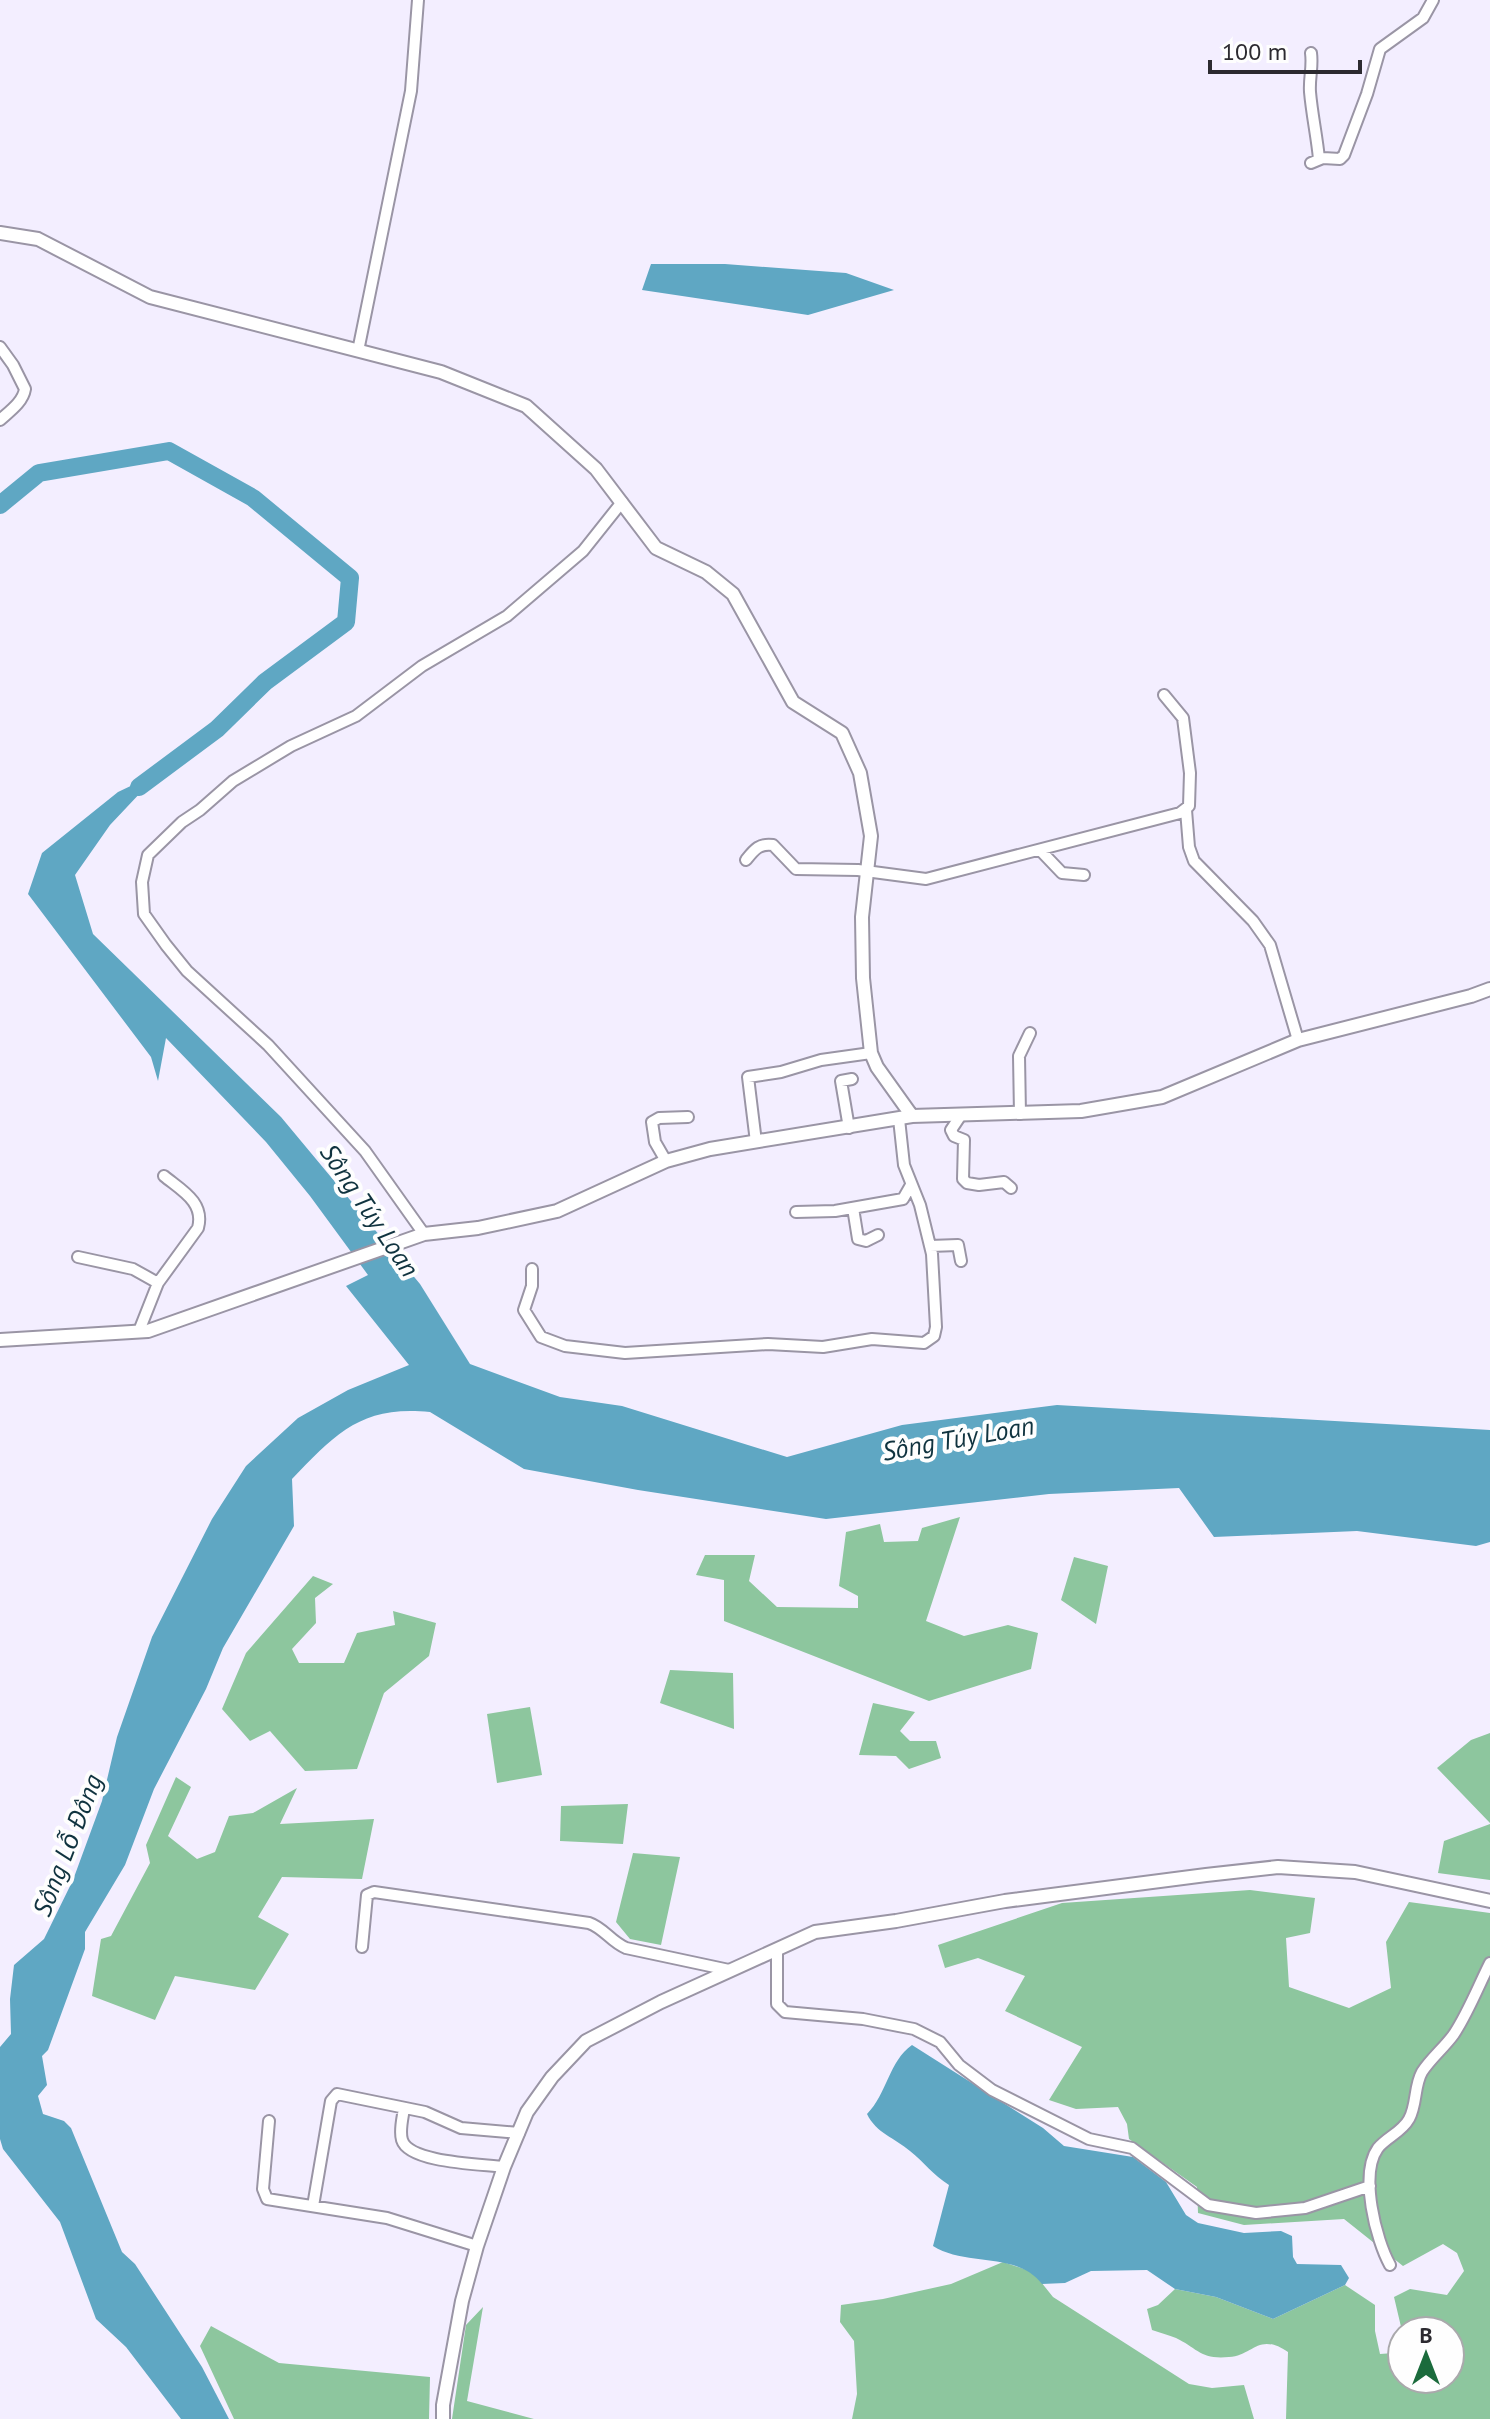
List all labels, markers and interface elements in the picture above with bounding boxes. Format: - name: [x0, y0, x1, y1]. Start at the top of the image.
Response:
- scale bar: [1210, 24, 1360, 74]
- text: 100 m: [1222, 36, 1287, 67]
- water label: Sông Túy Loan: [313, 1137, 427, 1283]
- water label: Sông Túy Loan: [879, 1408, 1037, 1468]
- water label: Sông Lỗ Đông: [25, 1769, 109, 1921]
- north arrow: [1386, 2315, 1466, 2395]
- text: B: [1419, 2321, 1433, 2349]

